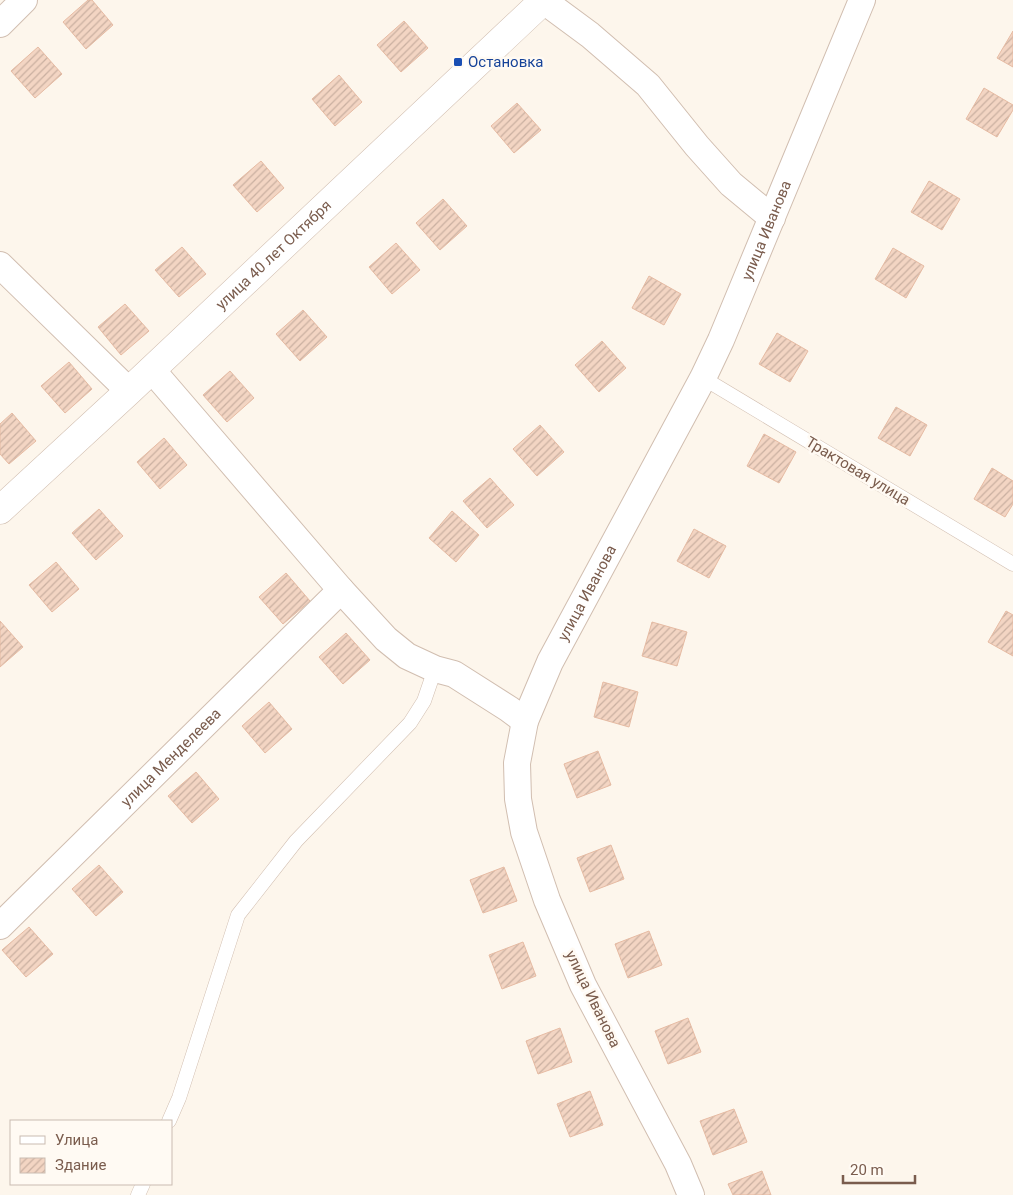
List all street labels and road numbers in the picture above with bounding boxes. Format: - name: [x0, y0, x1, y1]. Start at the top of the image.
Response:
- street label: улица Иванова: [738, 178, 795, 283]
- street label: улица 40 лет Октября: [212, 196, 335, 313]
- street label: Трактовая улица: [803, 433, 913, 509]
- street label: улица Иванова: [554, 542, 620, 644]
- street label: улица Менделеева: [117, 704, 225, 811]
- street label: улица Иванова: [562, 947, 624, 1051]

